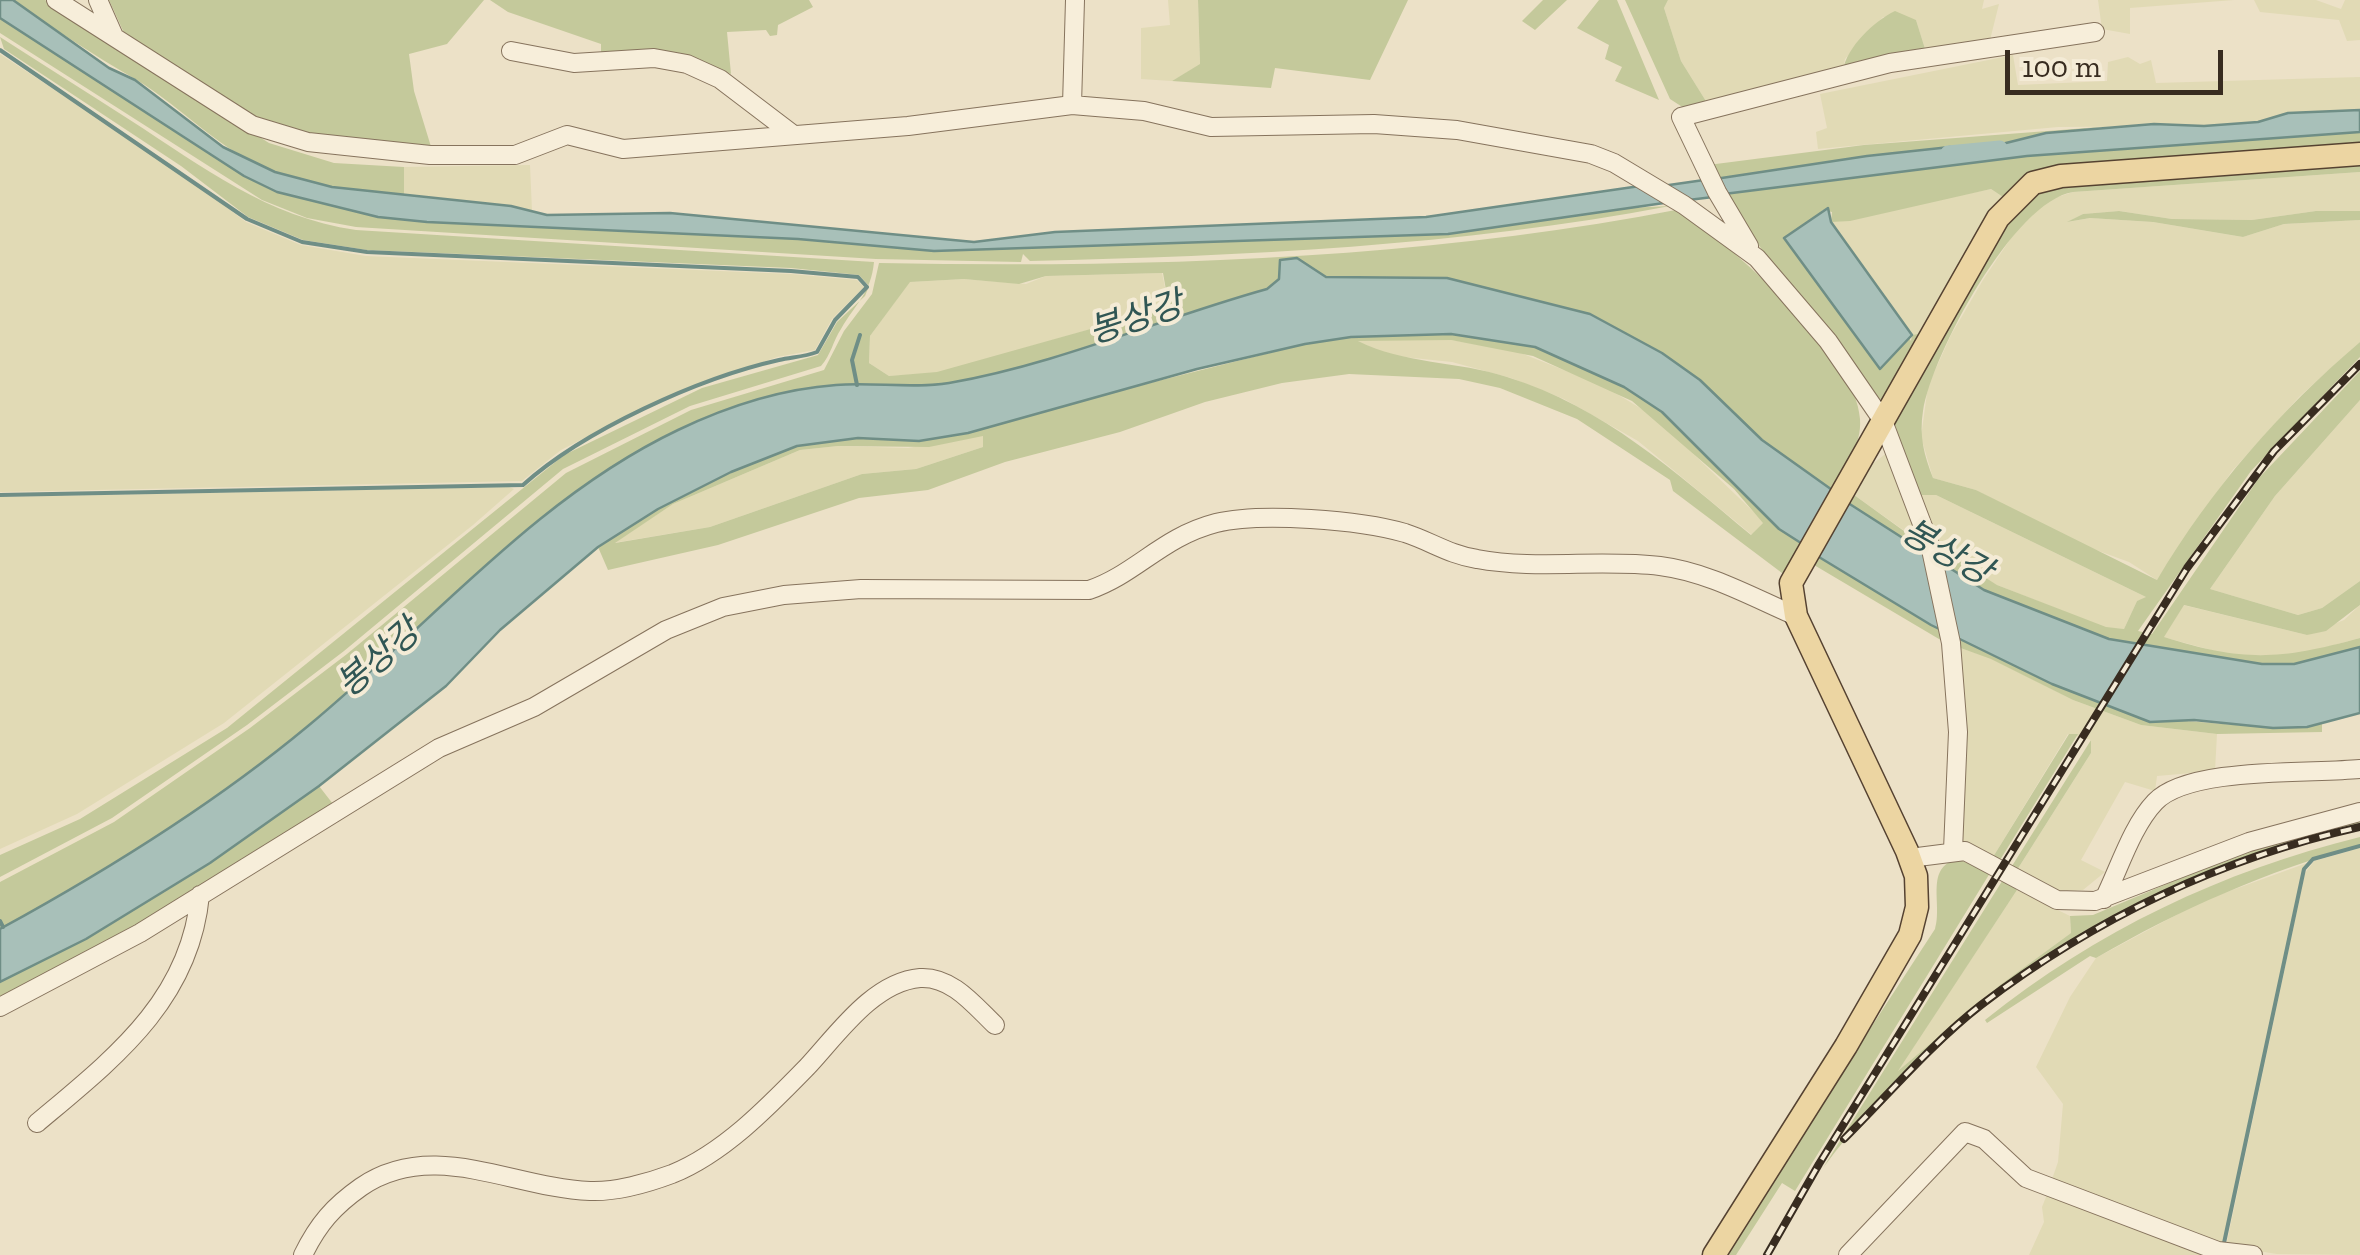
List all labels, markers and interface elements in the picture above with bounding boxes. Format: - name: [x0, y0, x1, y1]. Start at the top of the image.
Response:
- scale bar: [2010, 30, 2228, 92]
- text: 100 m: [2022, 49, 2101, 85]
- water label: 봉상강: [1084, 284, 1188, 354]
- water label: 봉상강: [1894, 511, 1998, 595]
- water label: 봉상강: [329, 611, 429, 707]

